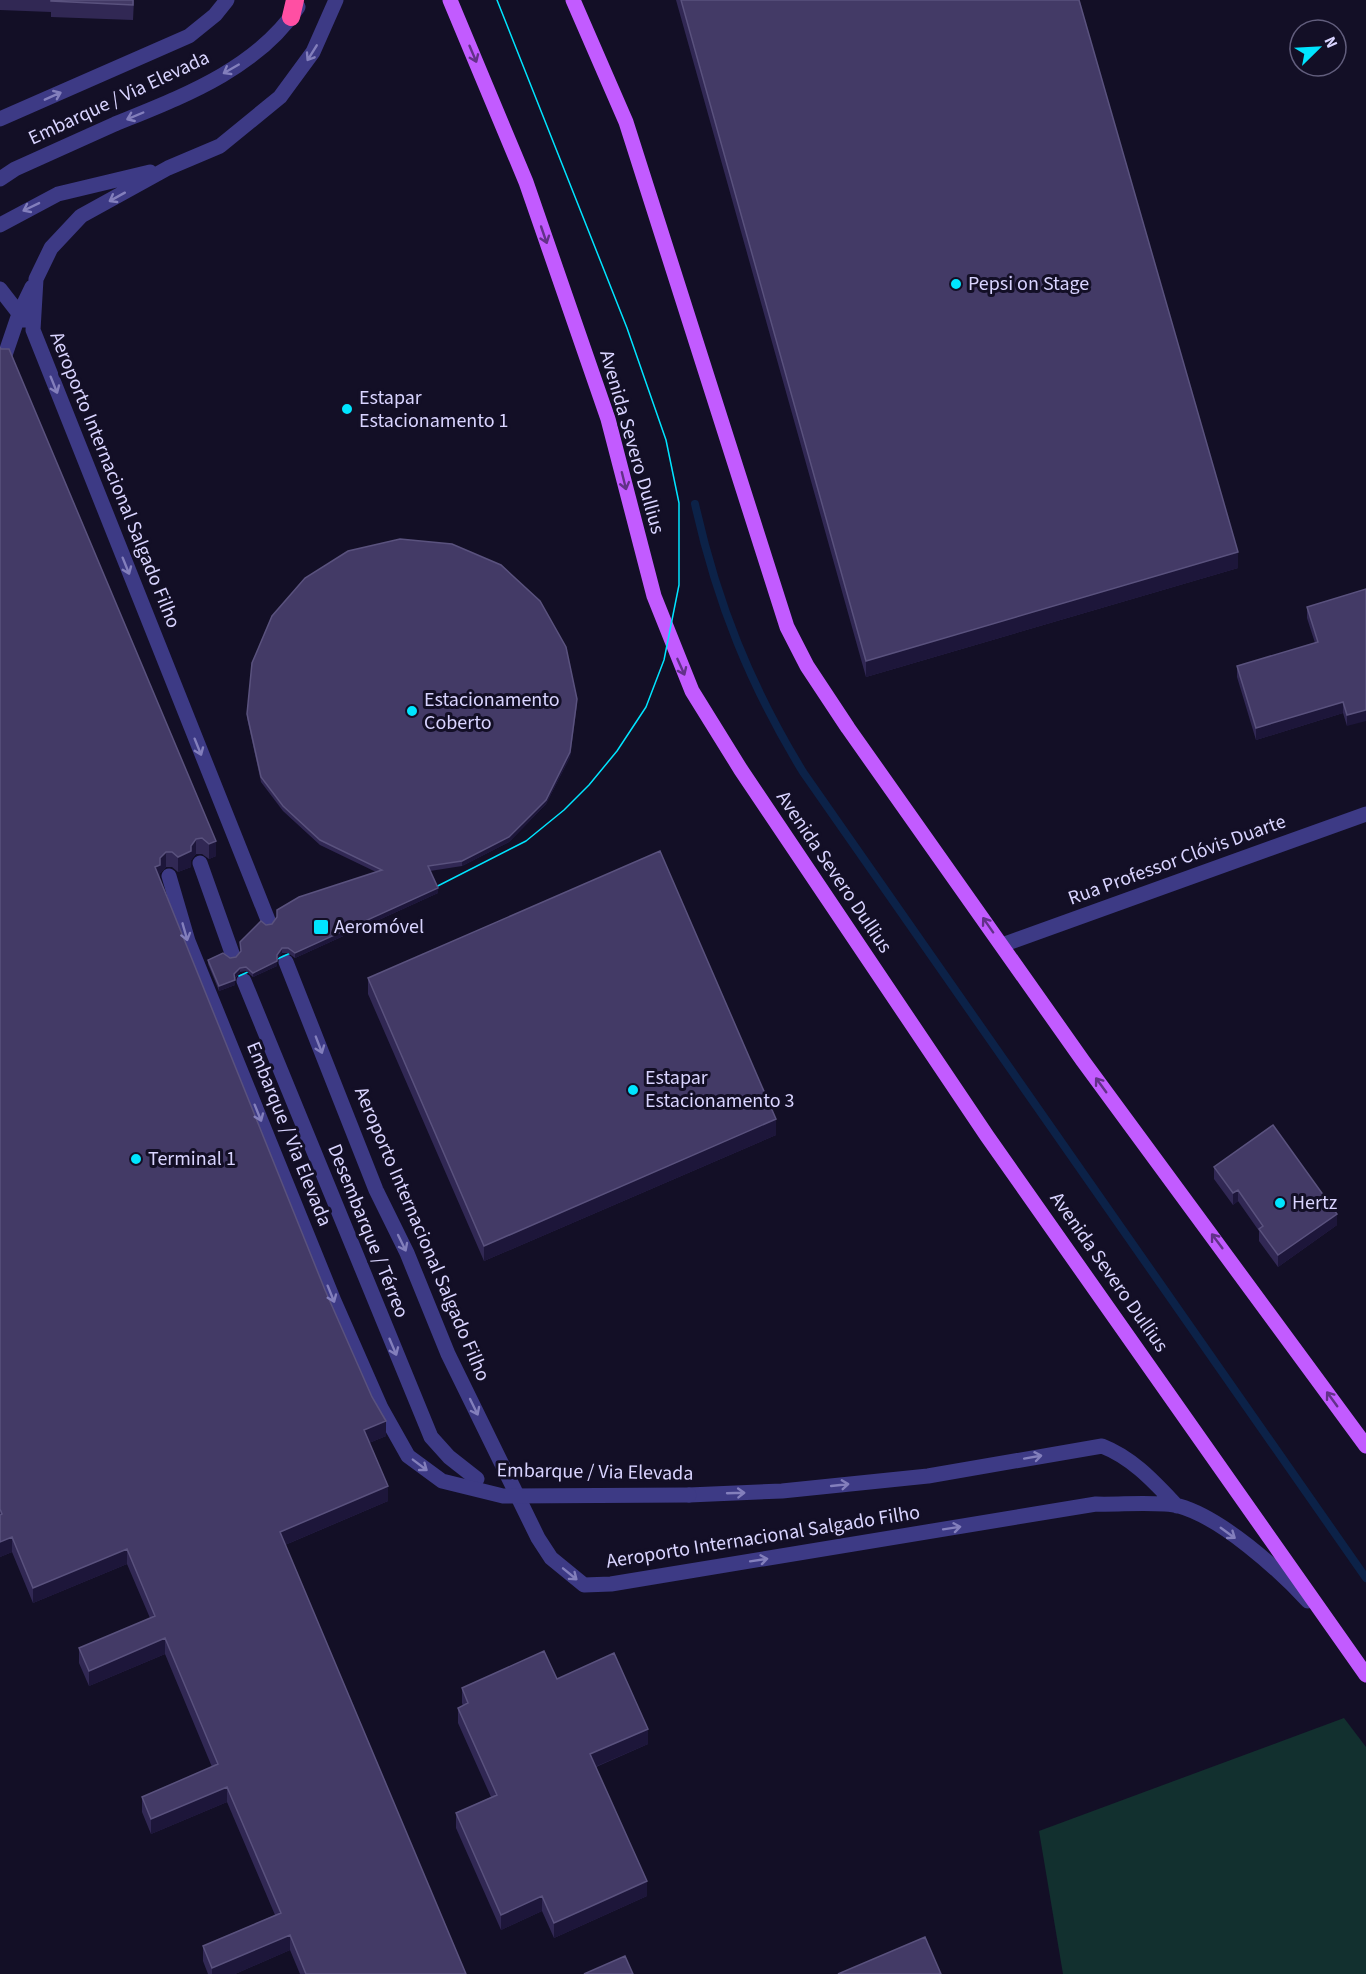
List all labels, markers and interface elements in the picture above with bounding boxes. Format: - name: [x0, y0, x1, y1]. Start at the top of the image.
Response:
- north arrow: [1288, 18, 1348, 78]
- text: N: [1319, 33, 1343, 52]
- street label: Embarque / Via Elevada: [24, 44, 214, 152]
- one-way arrow: [305, 44, 317, 61]
- one-way arrow: [468, 44, 479, 63]
- one-way arrow: [223, 63, 240, 75]
- one-way arrow: [44, 89, 62, 101]
- one-way arrow: [127, 111, 145, 122]
- one-way arrow: [108, 191, 125, 203]
- one-way arrow: [23, 202, 41, 213]
- one-way arrow: [540, 225, 551, 244]
- place label: Pepsi on Stage: [968, 270, 1089, 298]
- marker: Pepsi on Stage: [949, 277, 963, 291]
- street label: Aeroporto Internacional Salgado Filho: [43, 328, 187, 632]
- street label: Avenida Severo Dullius: [592, 347, 672, 537]
- one-way arrow: [49, 375, 60, 393]
- place label: Estapar Estacionamento 1: [359, 384, 509, 435]
- marker: Estapar Estacionamento 1: [340, 402, 354, 416]
- one-way arrow: [618, 471, 630, 490]
- one-way arrow: [121, 556, 132, 575]
- one-way arrow: [675, 657, 687, 675]
- place label: Estacionamento Coberto: [424, 686, 560, 737]
- marker: Estacionamento Coberto: [405, 704, 419, 718]
- one-way arrow: [193, 737, 204, 756]
- street label: Avenida Severo Dullius: [769, 785, 899, 959]
- street label: Rua Professor Clóvis Duarte: [1064, 808, 1290, 912]
- place label: Aeromóvel: [334, 913, 424, 941]
- marker: Aeromóvel: [312, 918, 330, 936]
- one-way arrow: [982, 918, 994, 934]
- one-way arrow: [180, 922, 191, 941]
- one-way arrow: [314, 1036, 325, 1054]
- street label: Embarque / Via Elevada: [239, 1038, 339, 1230]
- place label: Estapar Estacionamento 3: [645, 1064, 795, 1115]
- one-way arrow: [1094, 1077, 1107, 1093]
- street label: Aeroporto Internacional Salgado Filho: [347, 1082, 497, 1386]
- marker: Estapar Estacionamento 3: [626, 1083, 640, 1097]
- one-way arrow: [253, 1103, 264, 1122]
- street label: Desembarque / Térreo: [320, 1140, 416, 1322]
- place label: Terminal 1: [148, 1145, 236, 1173]
- marker: Terminal 1: [129, 1152, 143, 1166]
- street label: Avenida Severo Dullius: [1043, 1186, 1175, 1358]
- place label: Hertz: [1292, 1189, 1337, 1217]
- marker: Hertz: [1273, 1196, 1287, 1210]
- one-way arrow: [396, 1234, 408, 1252]
- one-way arrow: [1210, 1234, 1223, 1250]
- one-way arrow: [326, 1284, 337, 1303]
- one-way arrow: [388, 1338, 399, 1356]
- one-way arrow: [1326, 1391, 1338, 1407]
- one-way arrow: [468, 1397, 480, 1415]
- one-way arrow: [1023, 1451, 1042, 1462]
- street label: Embarque / Via Elevada: [496, 1456, 694, 1488]
- one-way arrow: [412, 1459, 428, 1472]
- one-way arrow: [830, 1480, 850, 1491]
- one-way arrow: [725, 1488, 745, 1499]
- street label: Aeroporto Internacional Salgado Filho: [604, 1498, 922, 1576]
- one-way arrow: [942, 1522, 961, 1533]
- one-way arrow: [1220, 1527, 1236, 1540]
- one-way arrow: [749, 1554, 769, 1565]
- one-way arrow: [562, 1567, 578, 1580]

